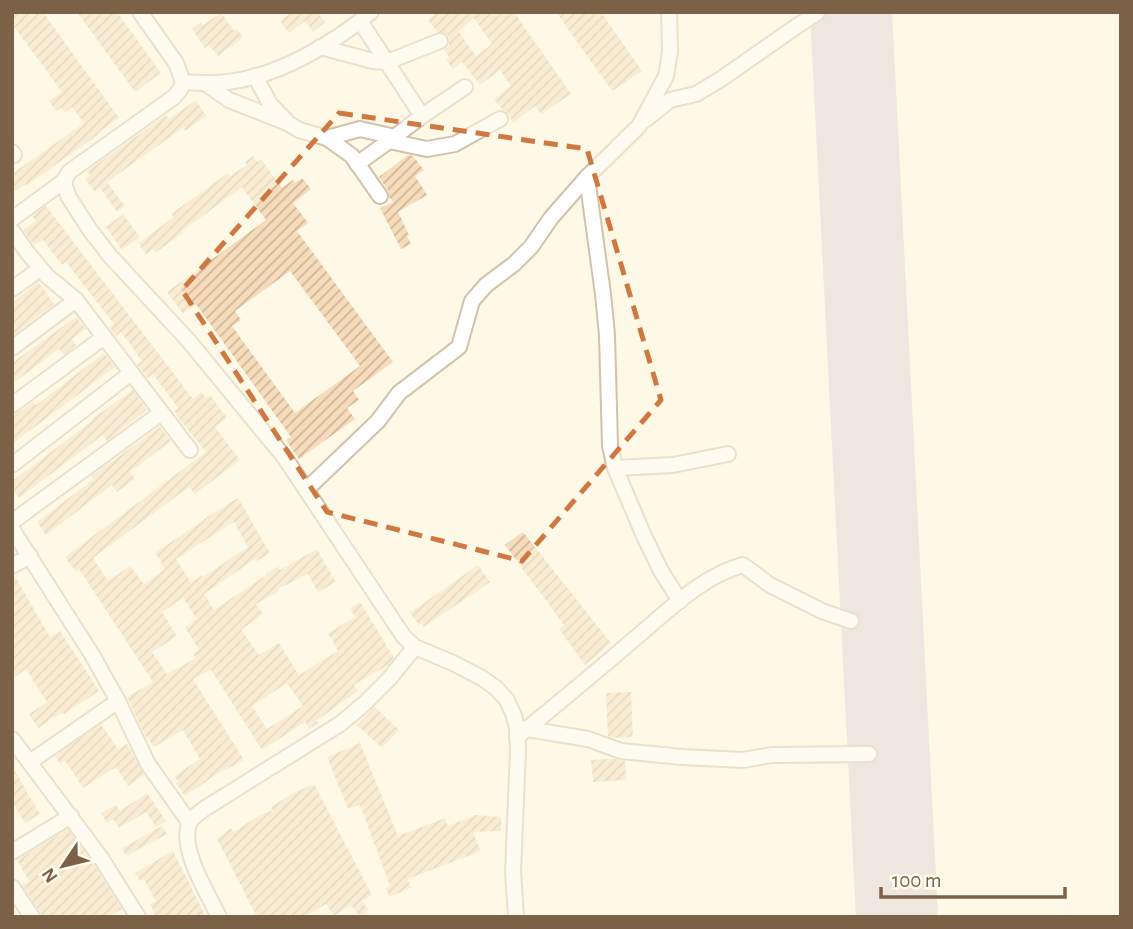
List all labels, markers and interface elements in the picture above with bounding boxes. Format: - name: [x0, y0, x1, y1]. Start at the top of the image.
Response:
- north arrow: [28, 831, 98, 901]
- scale bar: [881, 856, 1065, 900]
- text: N: [39, 864, 62, 886]
- text: 100 m: [892, 870, 942, 891]

